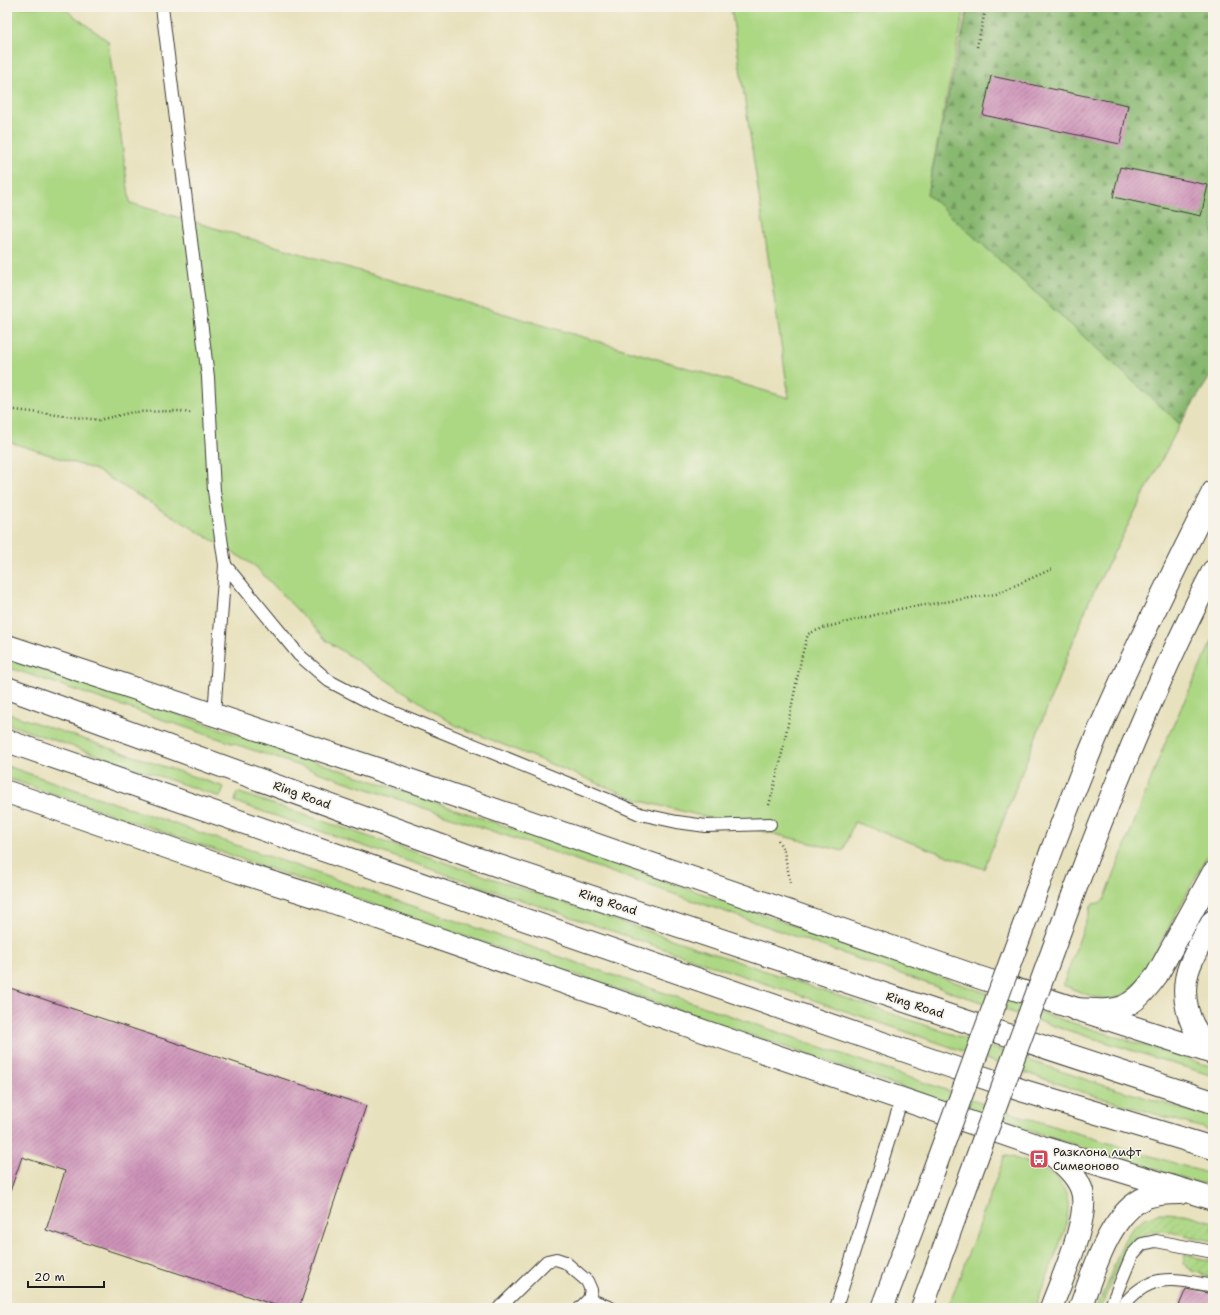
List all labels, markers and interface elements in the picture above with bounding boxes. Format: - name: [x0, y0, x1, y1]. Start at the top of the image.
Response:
- street label: Ring Road: [271, 777, 333, 813]
- street label: Ring Road: [577, 885, 640, 919]
- street label: Ring Road: [884, 988, 947, 1022]
- place label: Разклона лифт Симеоново: [1053, 1144, 1142, 1174]
- bus stop icon: Разклона лифт Симеоново: [1028, 1148, 1050, 1170]
- scale bar: [28, 1263, 104, 1289]
- text: 20 m: [34, 1269, 65, 1285]

